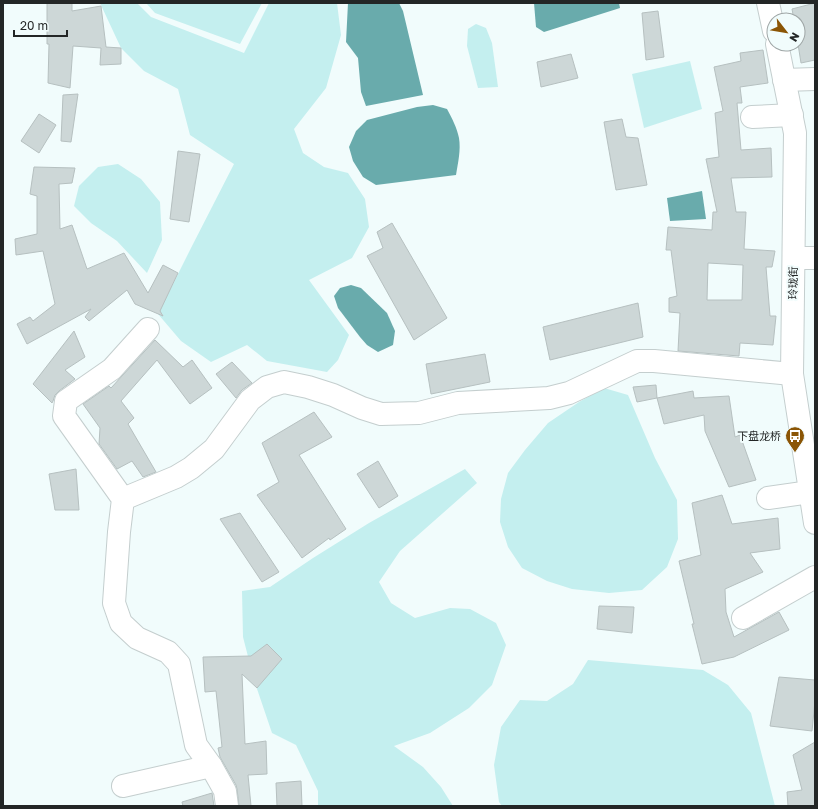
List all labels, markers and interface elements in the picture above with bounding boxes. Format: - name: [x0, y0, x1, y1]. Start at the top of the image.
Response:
- scale bar: [14, 12, 67, 38]
- north arrow: [766, 12, 806, 52]
- text: 20 m: [20, 18, 48, 33]
- text: N: [787, 30, 803, 44]
- street label: 玲珑街: [786, 266, 799, 300]
- bus stop icon: 下盘龙桥: [784, 425, 806, 453]
- place label: 下盘龙桥: [737, 429, 781, 442]

